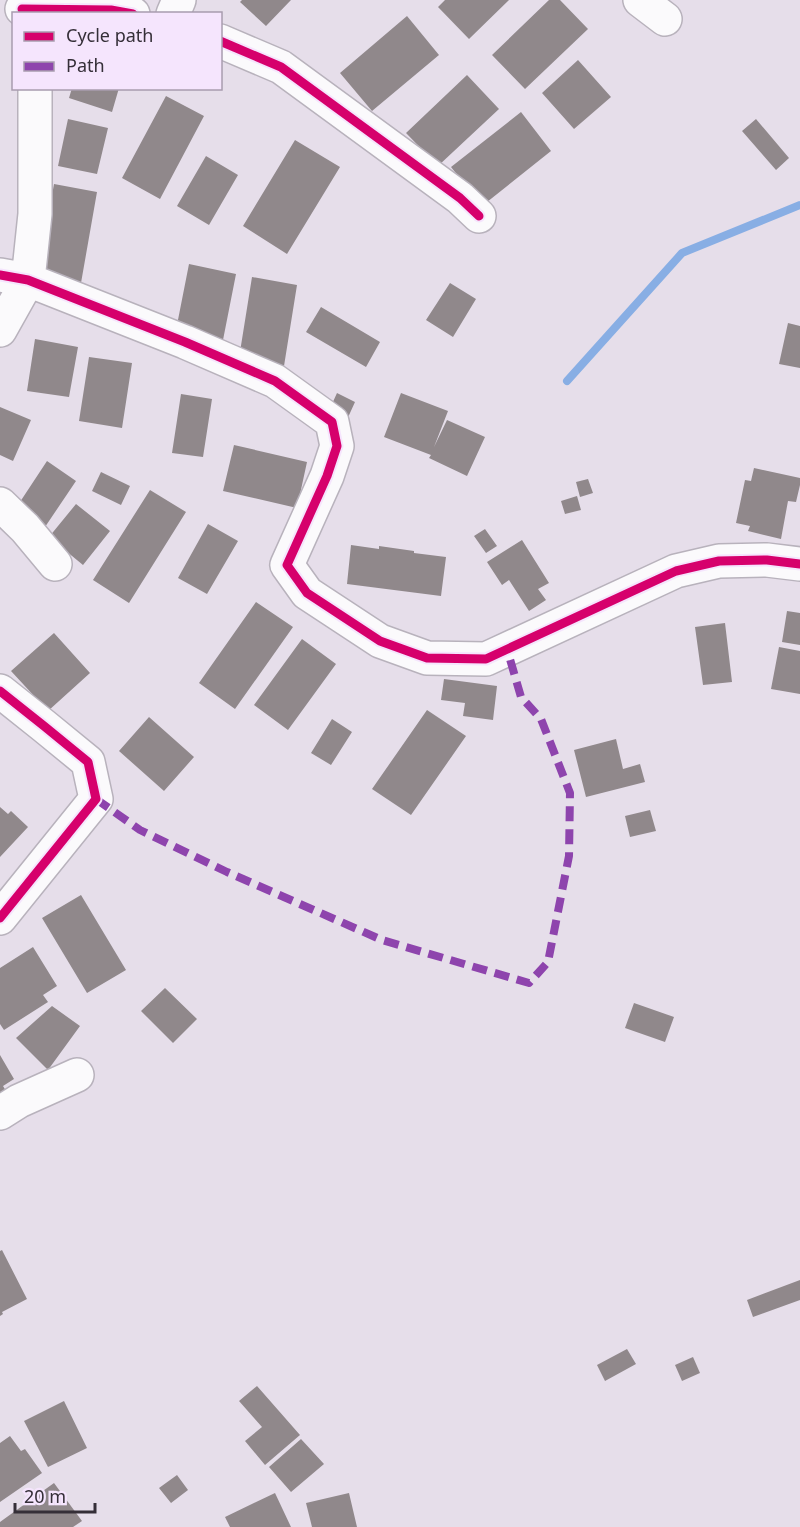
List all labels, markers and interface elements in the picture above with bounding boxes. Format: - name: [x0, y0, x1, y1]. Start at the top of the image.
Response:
- legend: [12, 12, 222, 90]
- text: Cycle path: [66, 23, 153, 47]
- text: Path: [66, 53, 105, 77]
- scale bar: [15, 1476, 94, 1514]
- text: 20 m: [24, 1484, 66, 1508]

